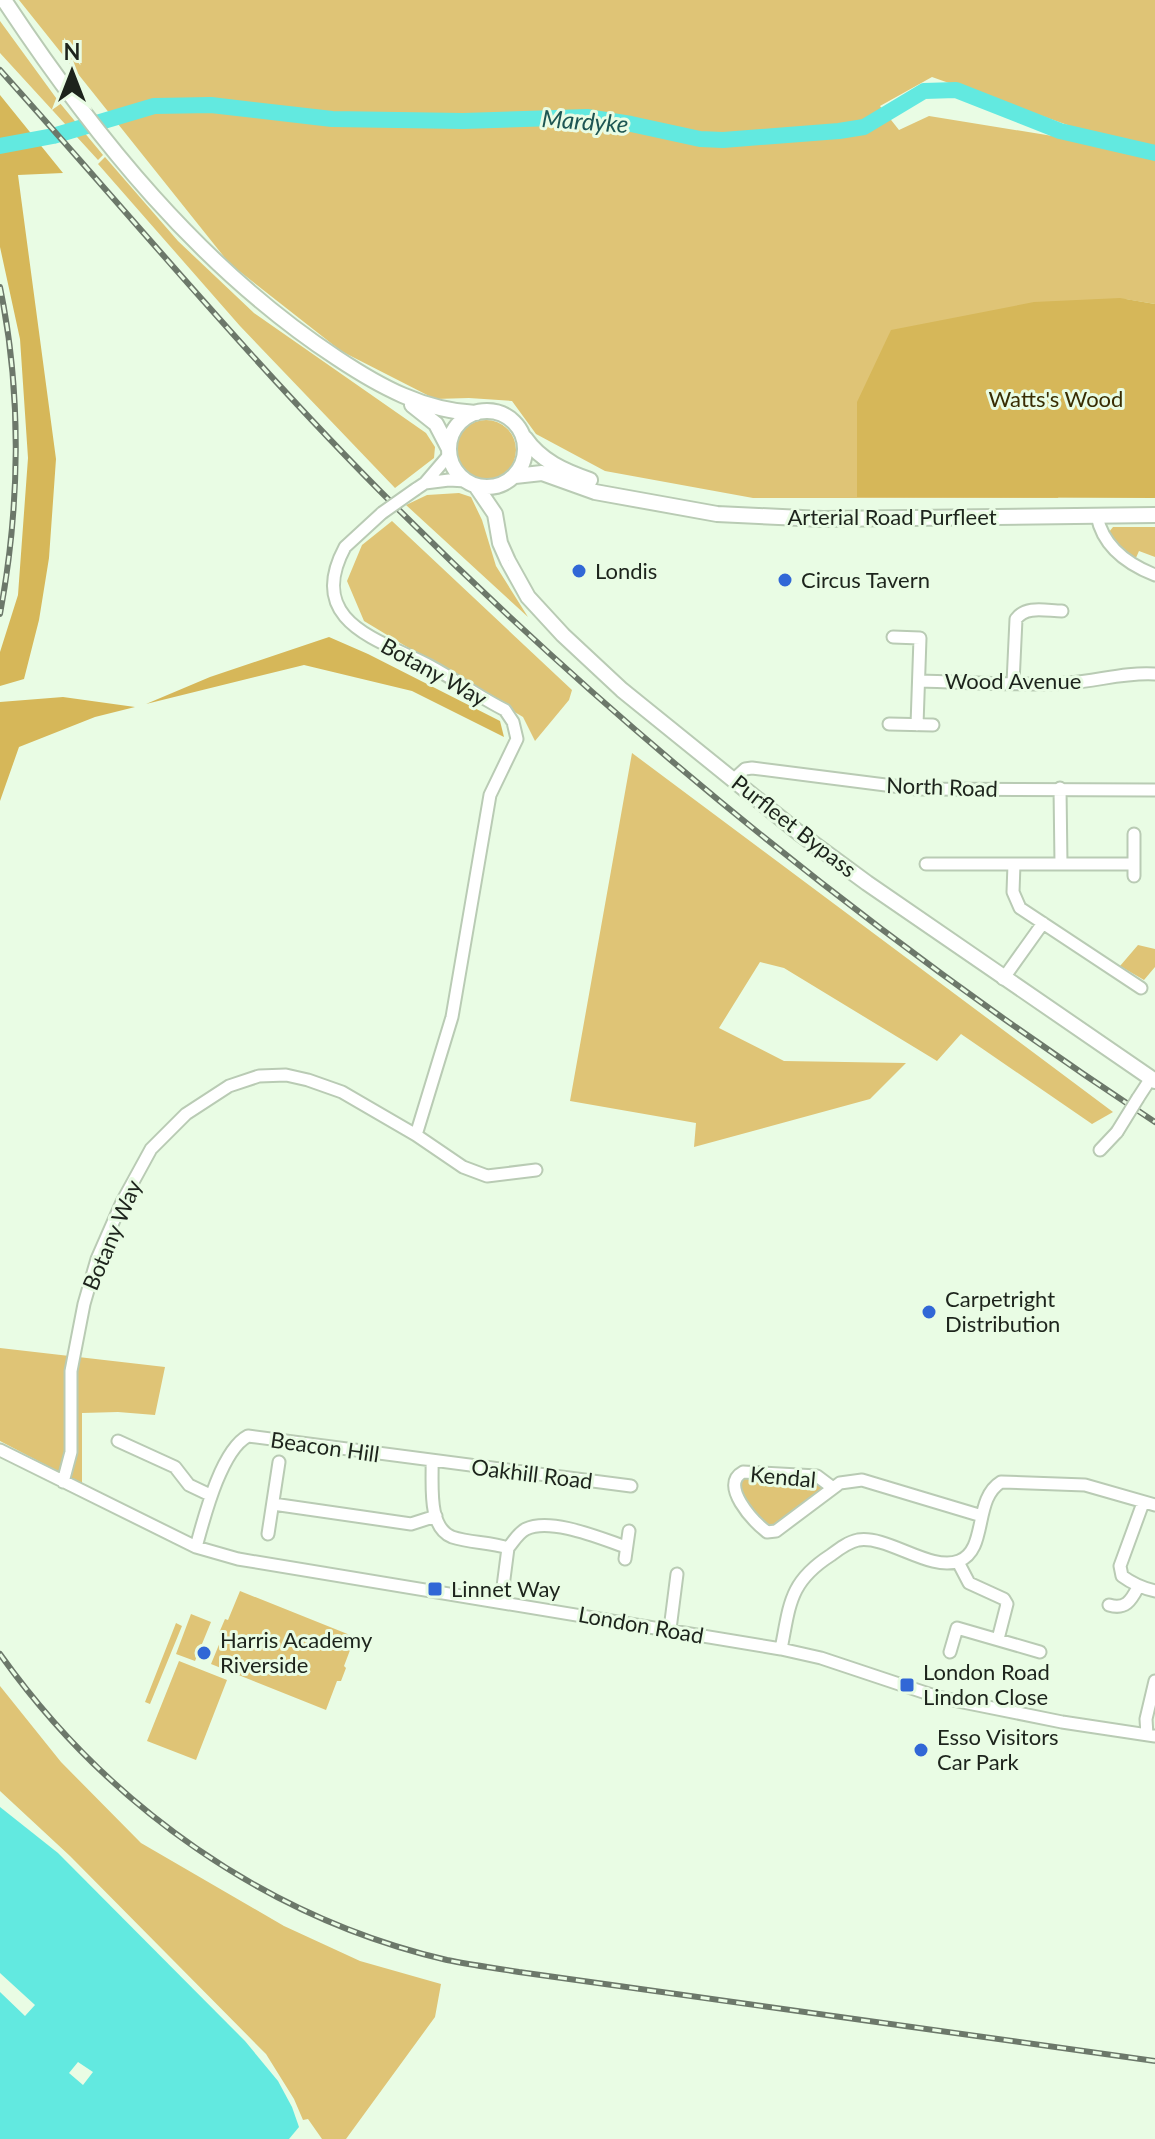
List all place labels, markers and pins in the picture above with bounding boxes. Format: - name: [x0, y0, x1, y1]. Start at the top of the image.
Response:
- place label: Londis: [595, 557, 657, 584]
- marker: Londis: [570, 562, 588, 580]
- place label: Circus Tavern: [801, 566, 930, 593]
- marker: Circus Tavern: [776, 571, 794, 589]
- place label: Carpetright Distribution: [945, 1285, 1060, 1337]
- marker: Carpetright Distribution: [920, 1303, 938, 1321]
- place label: Linnet Way: [451, 1575, 561, 1602]
- marker: Linnet Way: [426, 1580, 444, 1598]
- place label: Harris Academy Riverside: [220, 1626, 373, 1678]
- marker: Harris Academy Riverside: [195, 1644, 213, 1662]
- place label: London Road Lindon Close: [923, 1658, 1050, 1710]
- marker: London Road Lindon Close: [898, 1676, 916, 1694]
- place label: Esso Visitors Car Park: [937, 1723, 1059, 1775]
- marker: Esso Visitors Car Park: [912, 1741, 930, 1759]

